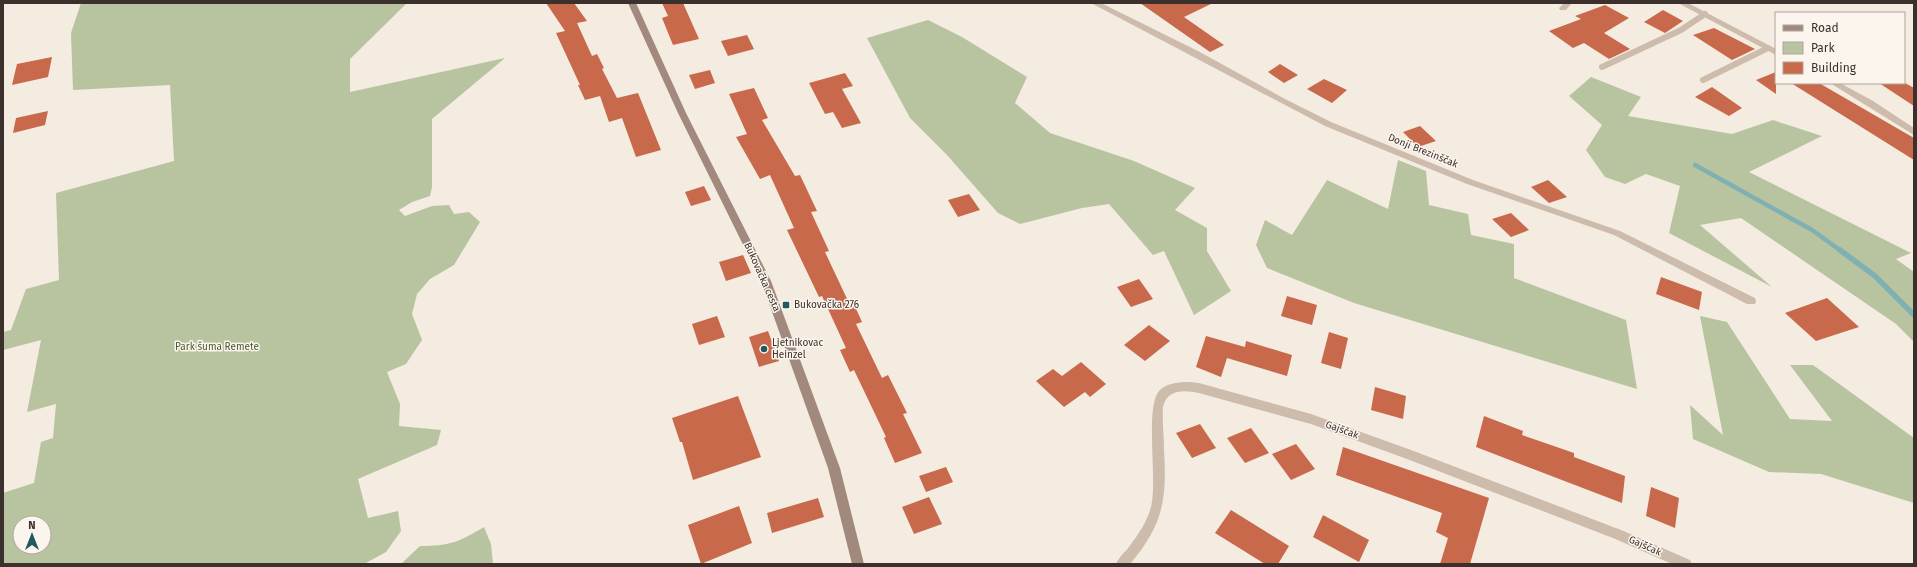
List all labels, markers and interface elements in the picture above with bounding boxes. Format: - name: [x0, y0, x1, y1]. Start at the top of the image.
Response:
- legend: [1775, 12, 1905, 84]
- text: Road: [1811, 21, 1839, 35]
- text: Park: [1811, 41, 1835, 55]
- text: Building: [1811, 61, 1857, 75]
- street label: Donji Brezinščak: [1386, 132, 1461, 171]
- street label: Bukovačka cesta: [741, 241, 783, 313]
- place label: Bukovačka 276: [794, 299, 859, 311]
- marker: Bukovačka 276: [781, 300, 791, 310]
- place label: Ljetnikovac Heinzel: [772, 337, 823, 361]
- park label: Park šuma Remete: [175, 341, 259, 353]
- marker: Ljetnikovac Heinzel: [759, 344, 769, 354]
- street label: Gajščak: [1324, 418, 1361, 442]
- north arrow: [12, 515, 52, 555]
- text: N: [28, 519, 36, 532]
- street label: Gajščak: [1627, 534, 1664, 559]

